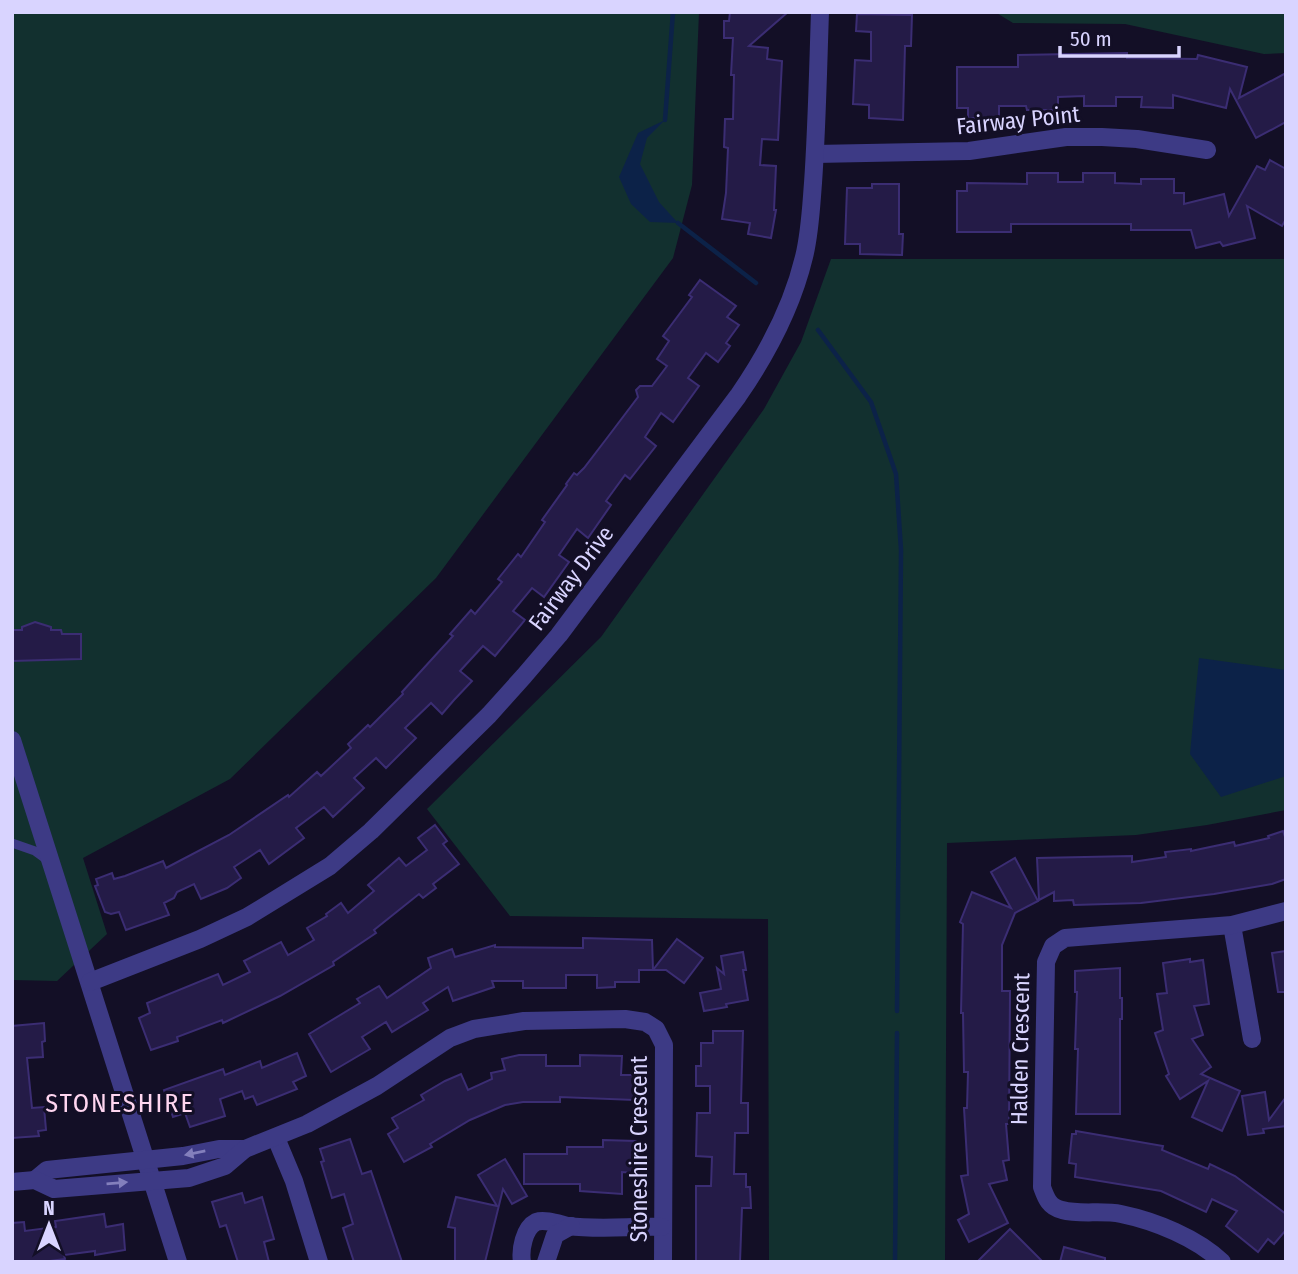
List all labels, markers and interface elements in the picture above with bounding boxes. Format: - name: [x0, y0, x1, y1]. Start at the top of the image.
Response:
- scale bar: [1060, 14, 1179, 58]
- text: 50 m: [1070, 26, 1112, 52]
- street label: Fairway Point: [955, 100, 1082, 140]
- street label: Fairway Drive: [523, 520, 619, 636]
- street label: Halden Crescent: [1005, 972, 1035, 1125]
- street label: Stoneshire Crescent: [625, 1055, 653, 1242]
- district label: STONESHIRE: [45, 1088, 195, 1119]
- one-way arrow: [184, 1148, 206, 1159]
- one-way arrow: [106, 1177, 128, 1188]
- north arrow: [14, 1190, 84, 1260]
- text: N: [43, 1197, 55, 1220]

